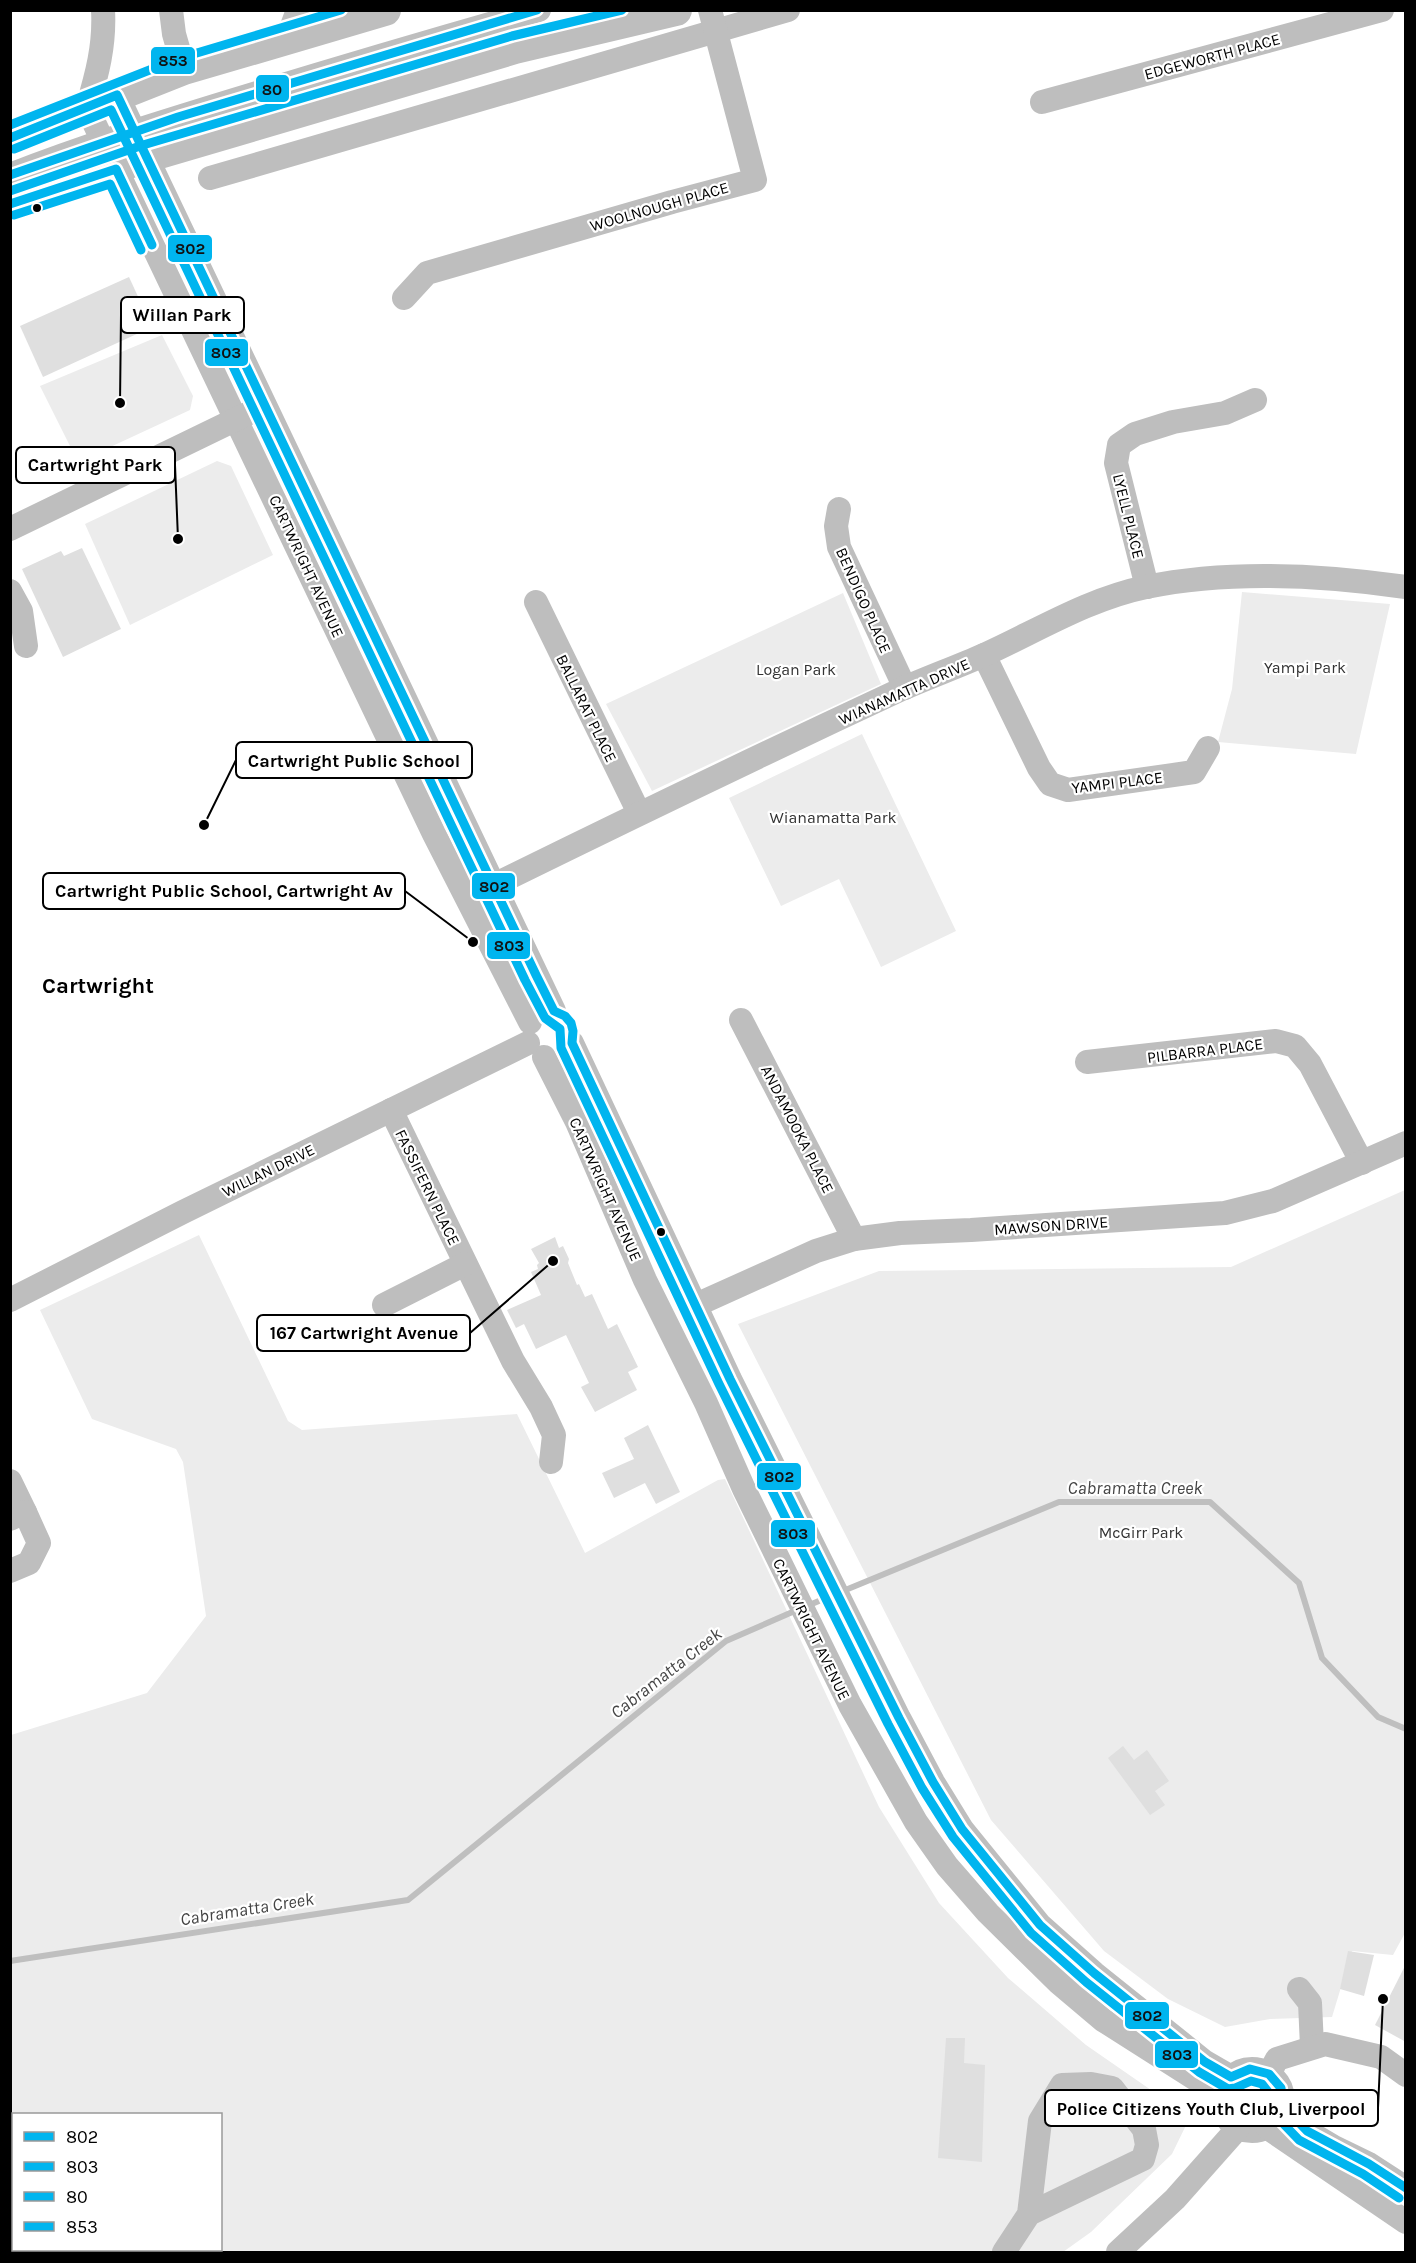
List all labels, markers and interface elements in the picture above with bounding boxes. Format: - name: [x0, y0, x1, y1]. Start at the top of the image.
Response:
- street label: EDGEWORTH PLACE: [1142, 29, 1282, 84]
- line badge: 853: [150, 46, 196, 75]
- text: 853: [158, 51, 188, 70]
- line badge: 80: [255, 74, 290, 103]
- text: 80: [262, 80, 282, 99]
- street label: WOOLNOUGH PLACE: [588, 178, 731, 235]
- unlabelled marker: [31, 202, 43, 214]
- line badge: 802: [167, 234, 213, 263]
- text: 802: [175, 239, 205, 258]
- callout: Willan Park: [121, 297, 244, 333]
- text: Willan Park: [133, 304, 232, 326]
- line badge: 803: [204, 338, 249, 367]
- text: 803: [211, 343, 241, 362]
- callout: Cartwright Park: [16, 447, 175, 483]
- text: Cartwright Park: [28, 454, 163, 476]
- street label: LYELL PLACE: [1109, 472, 1148, 561]
- street label: CARTWRIGHT AVENUE: [265, 492, 348, 641]
- street label: BENDIGO PLACE: [832, 544, 895, 656]
- street label: BALLARAT PLACE: [552, 651, 621, 765]
- street label: WIANAMATTA DRIVE: [836, 654, 973, 729]
- park label: Yampi Park: [1264, 658, 1346, 677]
- park label: Logan Park: [756, 660, 836, 679]
- callout: Cartwright Public School: [236, 742, 472, 778]
- text: Cartwright Public School: [248, 750, 460, 772]
- street label: YAMPI PLACE: [1070, 767, 1164, 798]
- park label: Wianamatta Park: [769, 808, 897, 827]
- line badge: 802: [471, 872, 516, 900]
- callout: Cartwright Public School, Cartwright Av: [43, 873, 405, 909]
- text: 802: [479, 877, 509, 896]
- text: Cartwright Public School, Cartwright Av: [55, 880, 394, 902]
- line badge: 803: [486, 931, 531, 960]
- text: 803: [494, 936, 524, 955]
- district label: Cartwright: [42, 973, 154, 999]
- street label: PILBARRA PLACE: [1146, 1034, 1264, 1067]
- street label: ANDAMOOKA PLACE: [757, 1062, 838, 1196]
- street label: CARTWRIGHT AVENUE: [565, 1114, 646, 1264]
- street label: FASSIFERN PLACE: [391, 1126, 464, 1248]
- street label: WILLAN DRIVE: [219, 1140, 318, 1201]
- street label: MAWSON DRIVE: [993, 1212, 1109, 1239]
- unlabelled marker: [655, 1226, 667, 1238]
- callout: 167 Cartwright Avenue: [257, 1315, 470, 1351]
- text: 167 Cartwright Avenue: [270, 1322, 458, 1344]
- line badge: 802: [756, 1462, 802, 1491]
- text: 802: [764, 1467, 794, 1486]
- water label: Cabramatta Creek: [1068, 1477, 1203, 1499]
- line badge: 803: [770, 1519, 816, 1548]
- park label: McGirr Park: [1099, 1523, 1183, 1542]
- text: 803: [778, 1524, 808, 1543]
- street label: CARTWRIGHT AVENUE: [769, 1555, 854, 1703]
- water label: Cabramatta Creek: [606, 1622, 727, 1723]
- water label: Cabramatta Creek: [179, 1887, 316, 1930]
- line badge: 802: [1124, 2001, 1170, 2030]
- text: 802: [1132, 2006, 1162, 2025]
- line badge: 803: [1154, 2040, 1199, 2069]
- text: 803: [1162, 2045, 1192, 2064]
- callout: Police Citizens Youth Club, Liverpool: [1045, 2090, 1378, 2126]
- text: Police Citizens Youth Club, Liverpool: [1056, 2098, 1366, 2120]
- legend: [12, 2113, 222, 2251]
- text: 802: [66, 2126, 98, 2148]
- text: 803: [66, 2156, 98, 2178]
- text: 80: [66, 2186, 88, 2208]
- text: 853: [66, 2216, 98, 2238]

